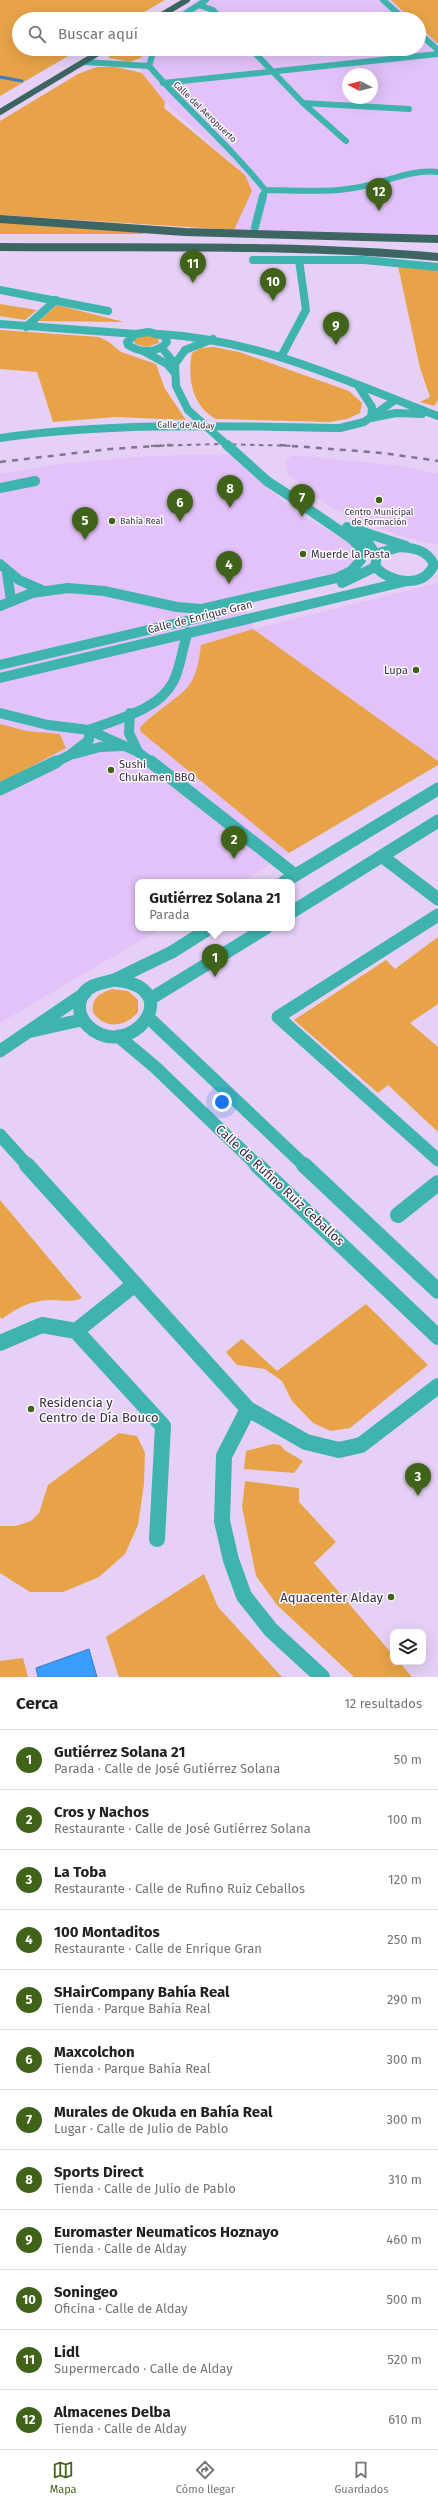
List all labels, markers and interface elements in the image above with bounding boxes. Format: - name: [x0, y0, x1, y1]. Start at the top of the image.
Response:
- search box: [12, 12, 426, 56]
- icon: search: [26, 23, 48, 45]
- text: Buscar aquí: [58, 25, 138, 43]
- north arrow: [342, 68, 378, 104]
- street label: Calle del Aeropuerto: [172, 79, 238, 145]
- pin: 12: [366, 178, 392, 211]
- pin: 11: [180, 250, 206, 283]
- pin: 10: [260, 268, 286, 301]
- pin: 9: [323, 312, 349, 345]
- street label: Calle de Alday: [157, 420, 215, 431]
- pin: 8: [217, 475, 243, 508]
- pin: 7: [289, 484, 315, 517]
- pin: 6: [167, 489, 193, 522]
- marker: Centro Municipal de Formación: [374, 495, 384, 505]
- pin: 5: [72, 507, 98, 540]
- place label: Centro Municipal de Formación: [345, 507, 414, 527]
- marker: Bahía Real: [107, 516, 117, 526]
- place label: Bahía Real: [120, 516, 163, 526]
- place label: Muerde la Pasta: [311, 548, 390, 561]
- marker: Muerde la Pasta: [298, 549, 308, 559]
- pin: 4: [216, 551, 242, 584]
- street label: Calle de Enrique Gran: [146, 598, 254, 636]
- place label: Lupa: [384, 664, 408, 677]
- marker: Lupa: [411, 665, 421, 675]
- place label: Sushi Chukamen BBQ: [119, 758, 196, 784]
- marker: Sushi Chukamen BBQ: [106, 765, 116, 775]
- pin: 2: [221, 826, 247, 859]
- popup: [135, 879, 295, 931]
- text: Gutiérrez Solana 21: [149, 889, 281, 907]
- text: Parada: [149, 907, 190, 922]
- pin: 1: [202, 944, 228, 977]
- your location: [212, 1092, 232, 1112]
- street label: Calle de Rufino Ruiz Ceballos: [213, 1122, 347, 1248]
- place label: Residencia y Centro de Día Bouco: [39, 1395, 159, 1425]
- marker: Residencia y Centro de Día Bouco: [26, 1404, 36, 1414]
- pin: 3: [405, 1463, 431, 1496]
- place label: Aquacenter Alday: [280, 1590, 384, 1605]
- marker: Aquacenter Alday: [386, 1592, 396, 1602]
- map controls: [390, 1629, 426, 1665]
- button: layers: [390, 1629, 426, 1665]
- text: Cerca: [16, 1693, 58, 1714]
- text: 12 resultados: [344, 1696, 422, 1711]
- text: Gutiérrez Solana 21: [54, 1743, 185, 1761]
- text: 1: [26, 1752, 32, 1767]
- text: 50 m: [394, 1752, 422, 1767]
- text: Parada · Calle de José Gutiérrez Solana: [54, 1761, 280, 1776]
- text: Cros y Nachos: [54, 1803, 149, 1821]
- text: 2: [26, 1812, 32, 1827]
- text: 100 m: [387, 1812, 422, 1827]
- text: Restaurante · Calle de José Gutiérrez Solana: [54, 1821, 311, 1836]
- text: La Toba: [54, 1863, 106, 1881]
- text: 3: [26, 1872, 32, 1887]
- text: 120 m: [388, 1872, 422, 1887]
- text: Restaurante · Calle de Rufino Ruiz Ceballos: [54, 1881, 305, 1896]
- text: 100 Montaditos: [54, 1923, 160, 1941]
- text: 4: [25, 1932, 33, 1947]
- text: 250 m: [387, 1932, 422, 1947]
- text: Restaurante · Calle de Enrique Gran: [54, 1941, 262, 1956]
- text: SHairCompany Bahía Real: [54, 1983, 230, 2001]
- text: 5: [26, 1992, 32, 2007]
- text: 290 m: [387, 1992, 422, 2007]
- text: Tienda · Parque Bahía Real: [54, 2001, 211, 2016]
- text: Maxcolchon: [54, 2043, 135, 2061]
- text: 6: [25, 2052, 33, 2067]
- text: 300 m: [386, 2052, 422, 2067]
- text: Tienda · Parque Bahía Real: [54, 2061, 211, 2076]
- text: Murales de Okuda en Bahía Real: [54, 2103, 272, 2121]
- text: 7: [26, 2112, 32, 2127]
- text: 300 m: [386, 2112, 422, 2127]
- text: Lugar · Calle de Julio de Pablo: [54, 2121, 228, 2136]
- text: Sports Direct: [54, 2163, 144, 2181]
- text: 8: [25, 2172, 33, 2187]
- text: 310 m: [388, 2172, 422, 2187]
- text: Tienda · Calle de Julio de Pablo: [54, 2181, 236, 2196]
- text: Euromaster Neumaticos Hoznayo: [54, 2223, 279, 2241]
- text: 9: [25, 2232, 33, 2247]
- text: 460 m: [386, 2232, 422, 2247]
- text: Tienda · Calle de Alday: [54, 2241, 187, 2256]
- text: Soningeo: [54, 2283, 118, 2301]
- text: 10: [22, 2292, 36, 2307]
- text: 500 m: [386, 2292, 422, 2307]
- text: Oficina · Calle de Alday: [54, 2301, 188, 2316]
- text: Lidl: [54, 2343, 79, 2361]
- text: 11: [23, 2352, 35, 2367]
- text: 520 m: [387, 2352, 422, 2367]
- text: Supermercado · Calle de Alday: [54, 2361, 233, 2376]
- text: Almacenes Delba: [54, 2403, 171, 2421]
- text: 12: [23, 2412, 35, 2427]
- text: 610 m: [388, 2412, 422, 2427]
- text: Tienda · Calle de Alday: [54, 2421, 187, 2436]
- tab: Mapa: [50, 2459, 77, 2496]
- tab: Cómo llegar: [176, 2459, 235, 2496]
- tab: Guardados: [334, 2459, 388, 2496]

